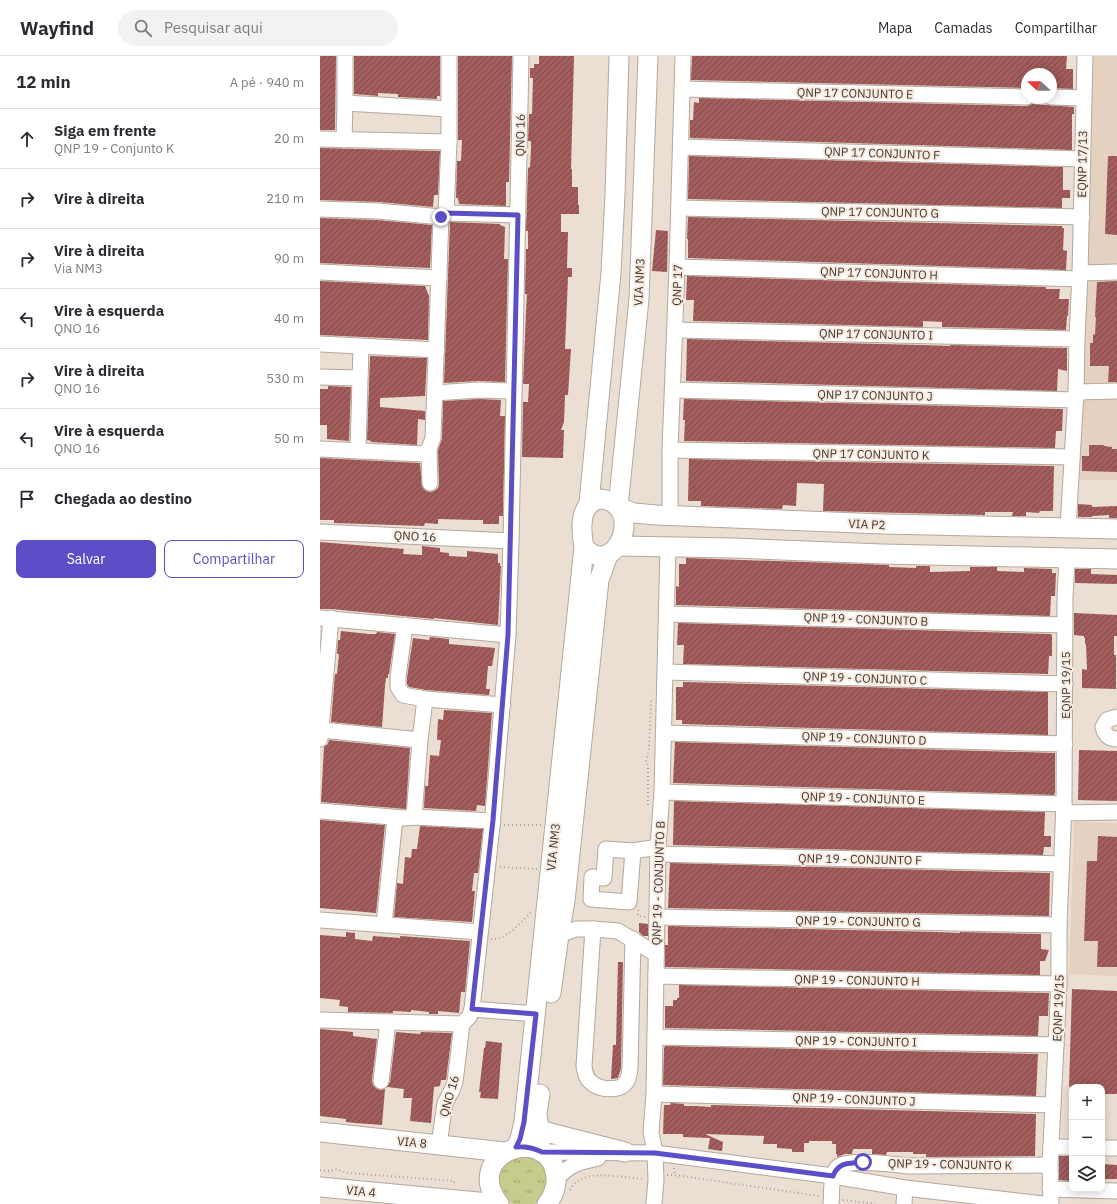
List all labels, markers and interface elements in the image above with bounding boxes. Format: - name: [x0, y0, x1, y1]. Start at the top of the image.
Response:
- search box: [118, 10, 398, 46]
- text: Wayfind: [20, 16, 94, 40]
- icon: search: [132, 17, 154, 39]
- text: Pesquisar aqui: [164, 18, 263, 37]
- text: Mapa: [878, 19, 912, 37]
- text: Camadas: [934, 19, 993, 37]
- text: Compartilhar: [1015, 19, 1097, 37]
- north arrow: [1021, 68, 1057, 104]
- text: 12 min: [16, 71, 71, 93]
- text: A pé · 940 m: [230, 74, 304, 91]
- street label: QNP 17 CONJUNTO E: [797, 84, 913, 102]
- street label: QNO 16: [512, 114, 528, 156]
- text: Siga em frente: [54, 121, 156, 140]
- icon: ahead: [16, 128, 38, 150]
- text: 20 m: [274, 130, 304, 147]
- street label: EQNP 17/13: [1074, 130, 1090, 198]
- text: QNP 19 - Conjunto K: [54, 140, 174, 157]
- street label: QNP 17 CONJUNTO F: [824, 143, 941, 163]
- icon: right: [16, 188, 38, 210]
- text: Vire à direita: [54, 189, 144, 208]
- text: 210 m: [266, 190, 304, 207]
- street label: QNP 17 CONJUNTO G: [821, 203, 939, 221]
- route end: [432, 208, 450, 226]
- text: Vire à direita: [54, 241, 144, 260]
- icon: right: [16, 248, 38, 270]
- text: 90 m: [274, 250, 304, 267]
- street label: VIA NM3: [630, 258, 648, 306]
- text: Via NM3: [54, 260, 103, 277]
- street label: QNP 17 CONJUNTO H: [820, 263, 938, 283]
- street label: QNP 17: [669, 264, 685, 306]
- text: Vire à esquerda: [54, 301, 164, 320]
- icon: left: [16, 308, 38, 330]
- text: 40 m: [274, 310, 304, 327]
- text: QNO 16: [54, 320, 100, 337]
- street label: QNP 17 CONJUNTO I: [819, 326, 933, 342]
- text: Vire à direita: [54, 361, 144, 380]
- icon: right: [16, 368, 38, 390]
- text: 530 m: [266, 370, 304, 387]
- text: QNO 16: [54, 380, 100, 397]
- street label: QNP 17 CONJUNTO J: [817, 386, 933, 404]
- text: Vire à esquerda: [54, 421, 164, 440]
- icon: left: [16, 428, 38, 450]
- text: 50 m: [274, 430, 304, 447]
- text: QNO 16: [54, 440, 100, 457]
- street label: QNP 17 CONJUNTO K: [812, 445, 930, 463]
- icon: arrive: [16, 488, 38, 510]
- text: Chegada ao destino: [54, 489, 192, 508]
- street label: VIA P2: [848, 516, 886, 532]
- street label: QNO 16: [393, 527, 437, 545]
- button: Salvar: [16, 540, 156, 578]
- button: Compartilhar: [164, 540, 304, 578]
- street label: QNP 19 - CONJUNTO B: [803, 609, 929, 629]
- street label: EQNP 19/15: [1058, 651, 1073, 719]
- street label: QNP 19 - CONJUNTO C: [803, 668, 928, 688]
- street label: QNP 19 - CONJUNTO D: [801, 728, 927, 748]
- street label: QNP 19 - CONJUNTO E: [801, 788, 925, 808]
- street label: QNP 19 - CONJUNTO B: [648, 820, 668, 946]
- street label: VIA NM3: [543, 822, 563, 872]
- street label: QNP 19 - CONJUNTO F: [798, 850, 922, 868]
- street label: QNP 19 - CONJUNTO G: [795, 912, 921, 930]
- street label: QNP 19 - CONJUNTO H: [794, 971, 920, 989]
- street label: EQNP 19/15: [1049, 974, 1067, 1042]
- street label: QNP 19 - CONJUNTO I: [795, 1032, 917, 1050]
- street label: QNO 16: [436, 1073, 462, 1119]
- map controls: [1069, 1084, 1105, 1192]
- button: +: [1069, 1084, 1105, 1120]
- street label: QNP 19 - CONJUNTO J: [792, 1089, 916, 1109]
- button: −: [1069, 1120, 1105, 1156]
- street label: VIA 8: [396, 1133, 428, 1151]
- route start: [854, 1153, 872, 1171]
- street label: QNP 19 - CONJUNTO K: [888, 1155, 1013, 1173]
- button: layers: [1069, 1156, 1105, 1192]
- street label: VIA 4: [345, 1182, 377, 1200]

